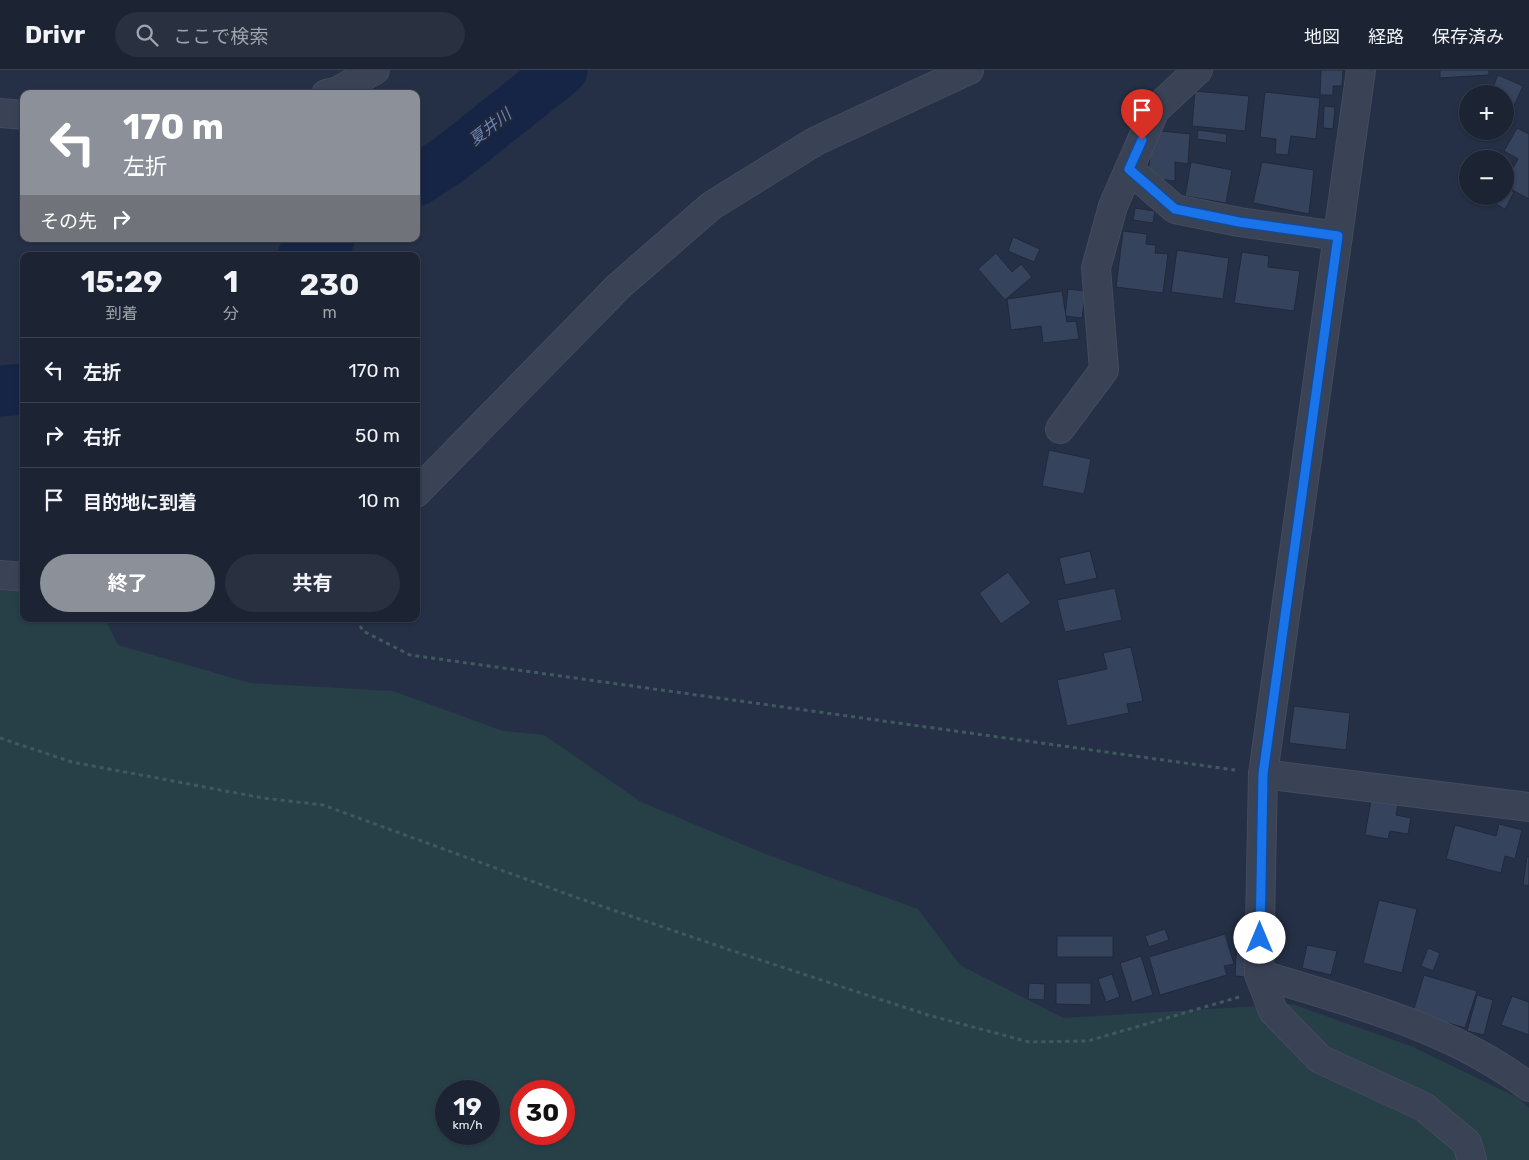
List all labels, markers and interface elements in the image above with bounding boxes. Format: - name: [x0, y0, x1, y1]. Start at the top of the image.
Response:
- search box: [115, 12, 465, 57]
- text: Drivr: [25, 21, 85, 49]
- icon: search: [133, 21, 161, 49]
- text: ここで検索: [173, 25, 268, 48]
- text: 地図: [1304, 26, 1340, 48]
- text: 経路: [1368, 26, 1404, 48]
- text: 保存済み: [1432, 26, 1504, 48]
- map controls: [1459, 85, 1514, 205]
- button: +: [1459, 85, 1514, 140]
- pin: [1121, 89, 1163, 140]
- icon: arrive: [1128, 96, 1156, 124]
- water label: 夏井川: [465, 104, 516, 149]
- text: 170 m: [123, 106, 224, 148]
- icon: left: [40, 110, 105, 175]
- button: −: [1459, 150, 1514, 205]
- text: 左折: [123, 153, 167, 180]
- icon: right: [107, 205, 135, 233]
- text: その先: [40, 210, 97, 233]
- text: 15:29: [81, 264, 162, 300]
- text: 1: [224, 264, 239, 300]
- text: 230: [300, 267, 359, 303]
- text: m: [322, 303, 337, 322]
- text: 到着: [106, 304, 138, 323]
- text: 分: [223, 304, 239, 323]
- icon: left: [40, 356, 68, 384]
- text: 170 m: [349, 359, 400, 382]
- text: 左折: [83, 361, 121, 384]
- icon: right: [40, 421, 68, 449]
- text: 50 m: [355, 424, 400, 447]
- text: 右折: [83, 426, 121, 449]
- icon: arrive: [40, 486, 68, 514]
- text: 10 m: [358, 489, 400, 512]
- text: 目的地に到着: [83, 491, 197, 514]
- button: 終了: [40, 554, 215, 612]
- button: 共有: [225, 554, 400, 612]
- position arrow: [1233, 911, 1285, 963]
- speed limit sign: 30: [510, 1080, 575, 1145]
- text: 19: [453, 1092, 482, 1121]
- text: km/h: [453, 1118, 482, 1132]

